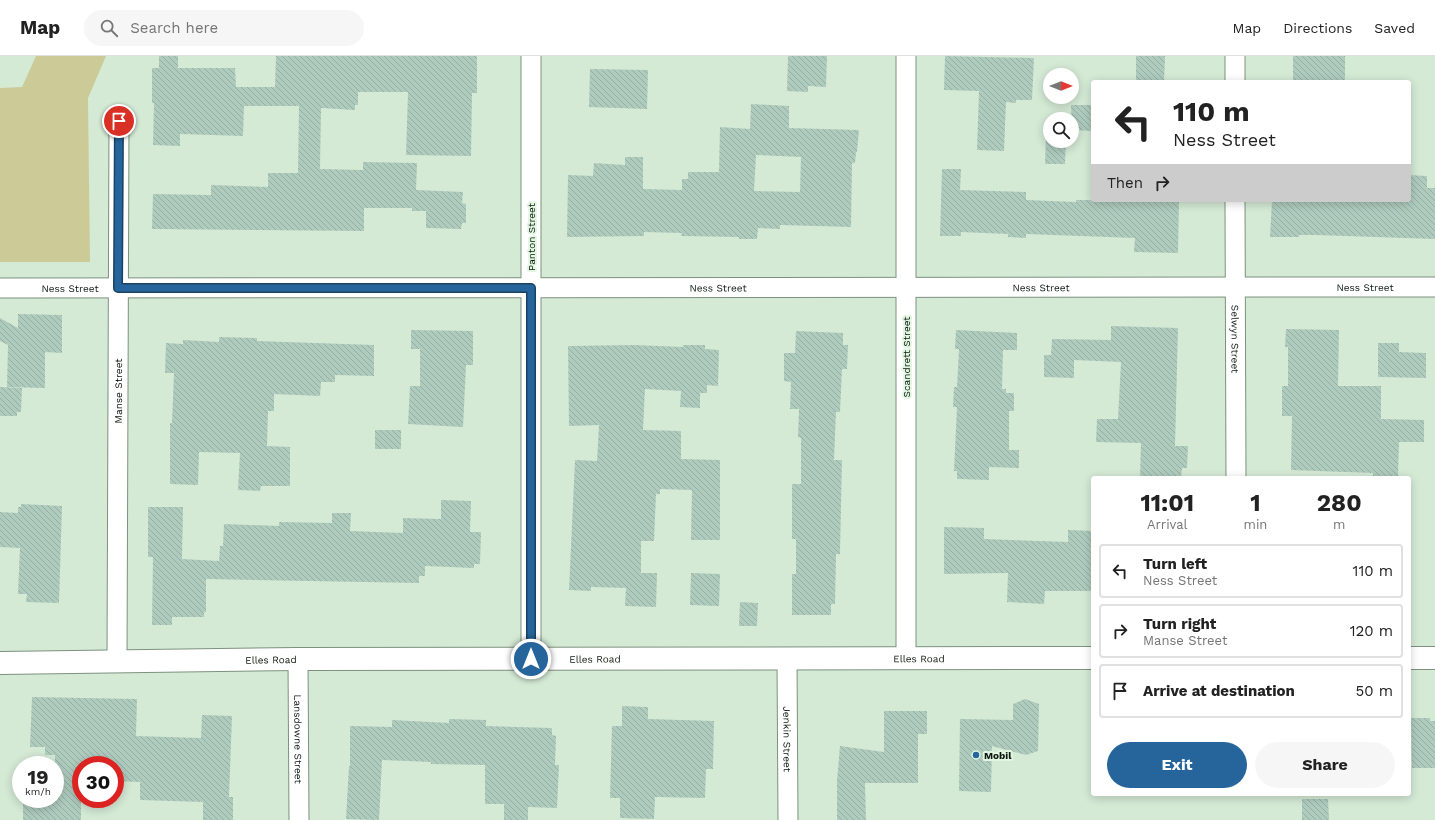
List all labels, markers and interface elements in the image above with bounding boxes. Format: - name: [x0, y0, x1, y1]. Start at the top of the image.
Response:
- search box: [84, 10, 364, 46]
- text: Map: [20, 16, 60, 39]
- icon: search: [98, 17, 120, 39]
- text: Search here: [130, 19, 218, 37]
- text: Map: [1233, 20, 1261, 36]
- text: Directions: [1283, 20, 1352, 36]
- text: Saved: [1374, 20, 1415, 36]
- north arrow: [1043, 68, 1079, 104]
- map controls: [1043, 68, 1079, 148]
- text: 110 m: [1173, 95, 1250, 128]
- icon: left: [1107, 96, 1159, 148]
- pin: [102, 104, 136, 138]
- icon: arrive: [108, 110, 130, 132]
- button: search: [1043, 112, 1079, 148]
- text: Ness Street: [1173, 129, 1276, 150]
- icon: right: [1151, 172, 1173, 194]
- text: Then: [1107, 174, 1143, 192]
- street label: Panton Street: [526, 202, 537, 271]
- street label: Ness Street: [41, 282, 99, 293]
- street label: Ness Street: [689, 282, 747, 293]
- street label: Ness Street: [1012, 282, 1070, 293]
- street label: Ness Street: [1336, 282, 1394, 293]
- street label: Selwyn Street: [1230, 305, 1241, 374]
- street label: Scandrett Street: [901, 316, 912, 397]
- street label: Manse Street: [112, 358, 124, 424]
- text: 11:01: [1140, 489, 1194, 517]
- text: 1: [1250, 489, 1261, 517]
- text: 280: [1317, 489, 1362, 517]
- text: Arrival: [1147, 517, 1188, 532]
- text: min: [1244, 517, 1267, 532]
- text: m: [1333, 517, 1345, 532]
- text: Turn left: [1143, 555, 1207, 573]
- icon: left: [1109, 560, 1131, 582]
- text: 110 m: [1353, 562, 1393, 580]
- text: Ness Street: [1143, 573, 1217, 588]
- text: Turn right: [1143, 615, 1216, 633]
- icon: right: [1109, 620, 1131, 642]
- text: 120 m: [1350, 622, 1393, 640]
- text: Manse Street: [1143, 633, 1227, 648]
- position arrow: [510, 638, 552, 680]
- street label: Elles Road: [569, 653, 621, 664]
- street label: Elles Road: [893, 653, 945, 664]
- street label: Elles Road: [245, 654, 297, 665]
- icon: arrive: [1109, 680, 1131, 702]
- text: Arrive at destination: [1143, 682, 1295, 700]
- text: 50 m: [1356, 682, 1393, 700]
- street label: Lansdowne Street: [293, 694, 304, 784]
- street label: Jenkin Street: [782, 706, 793, 773]
- button: Exit: [1107, 742, 1247, 788]
- button: Share: [1255, 742, 1395, 788]
- marker: Mobil: [971, 750, 981, 760]
- place label: Mobil: [984, 750, 1012, 761]
- speed limit sign: 30: [72, 756, 124, 808]
- text: 19: [28, 765, 48, 789]
- text: km/h: [25, 786, 51, 797]

